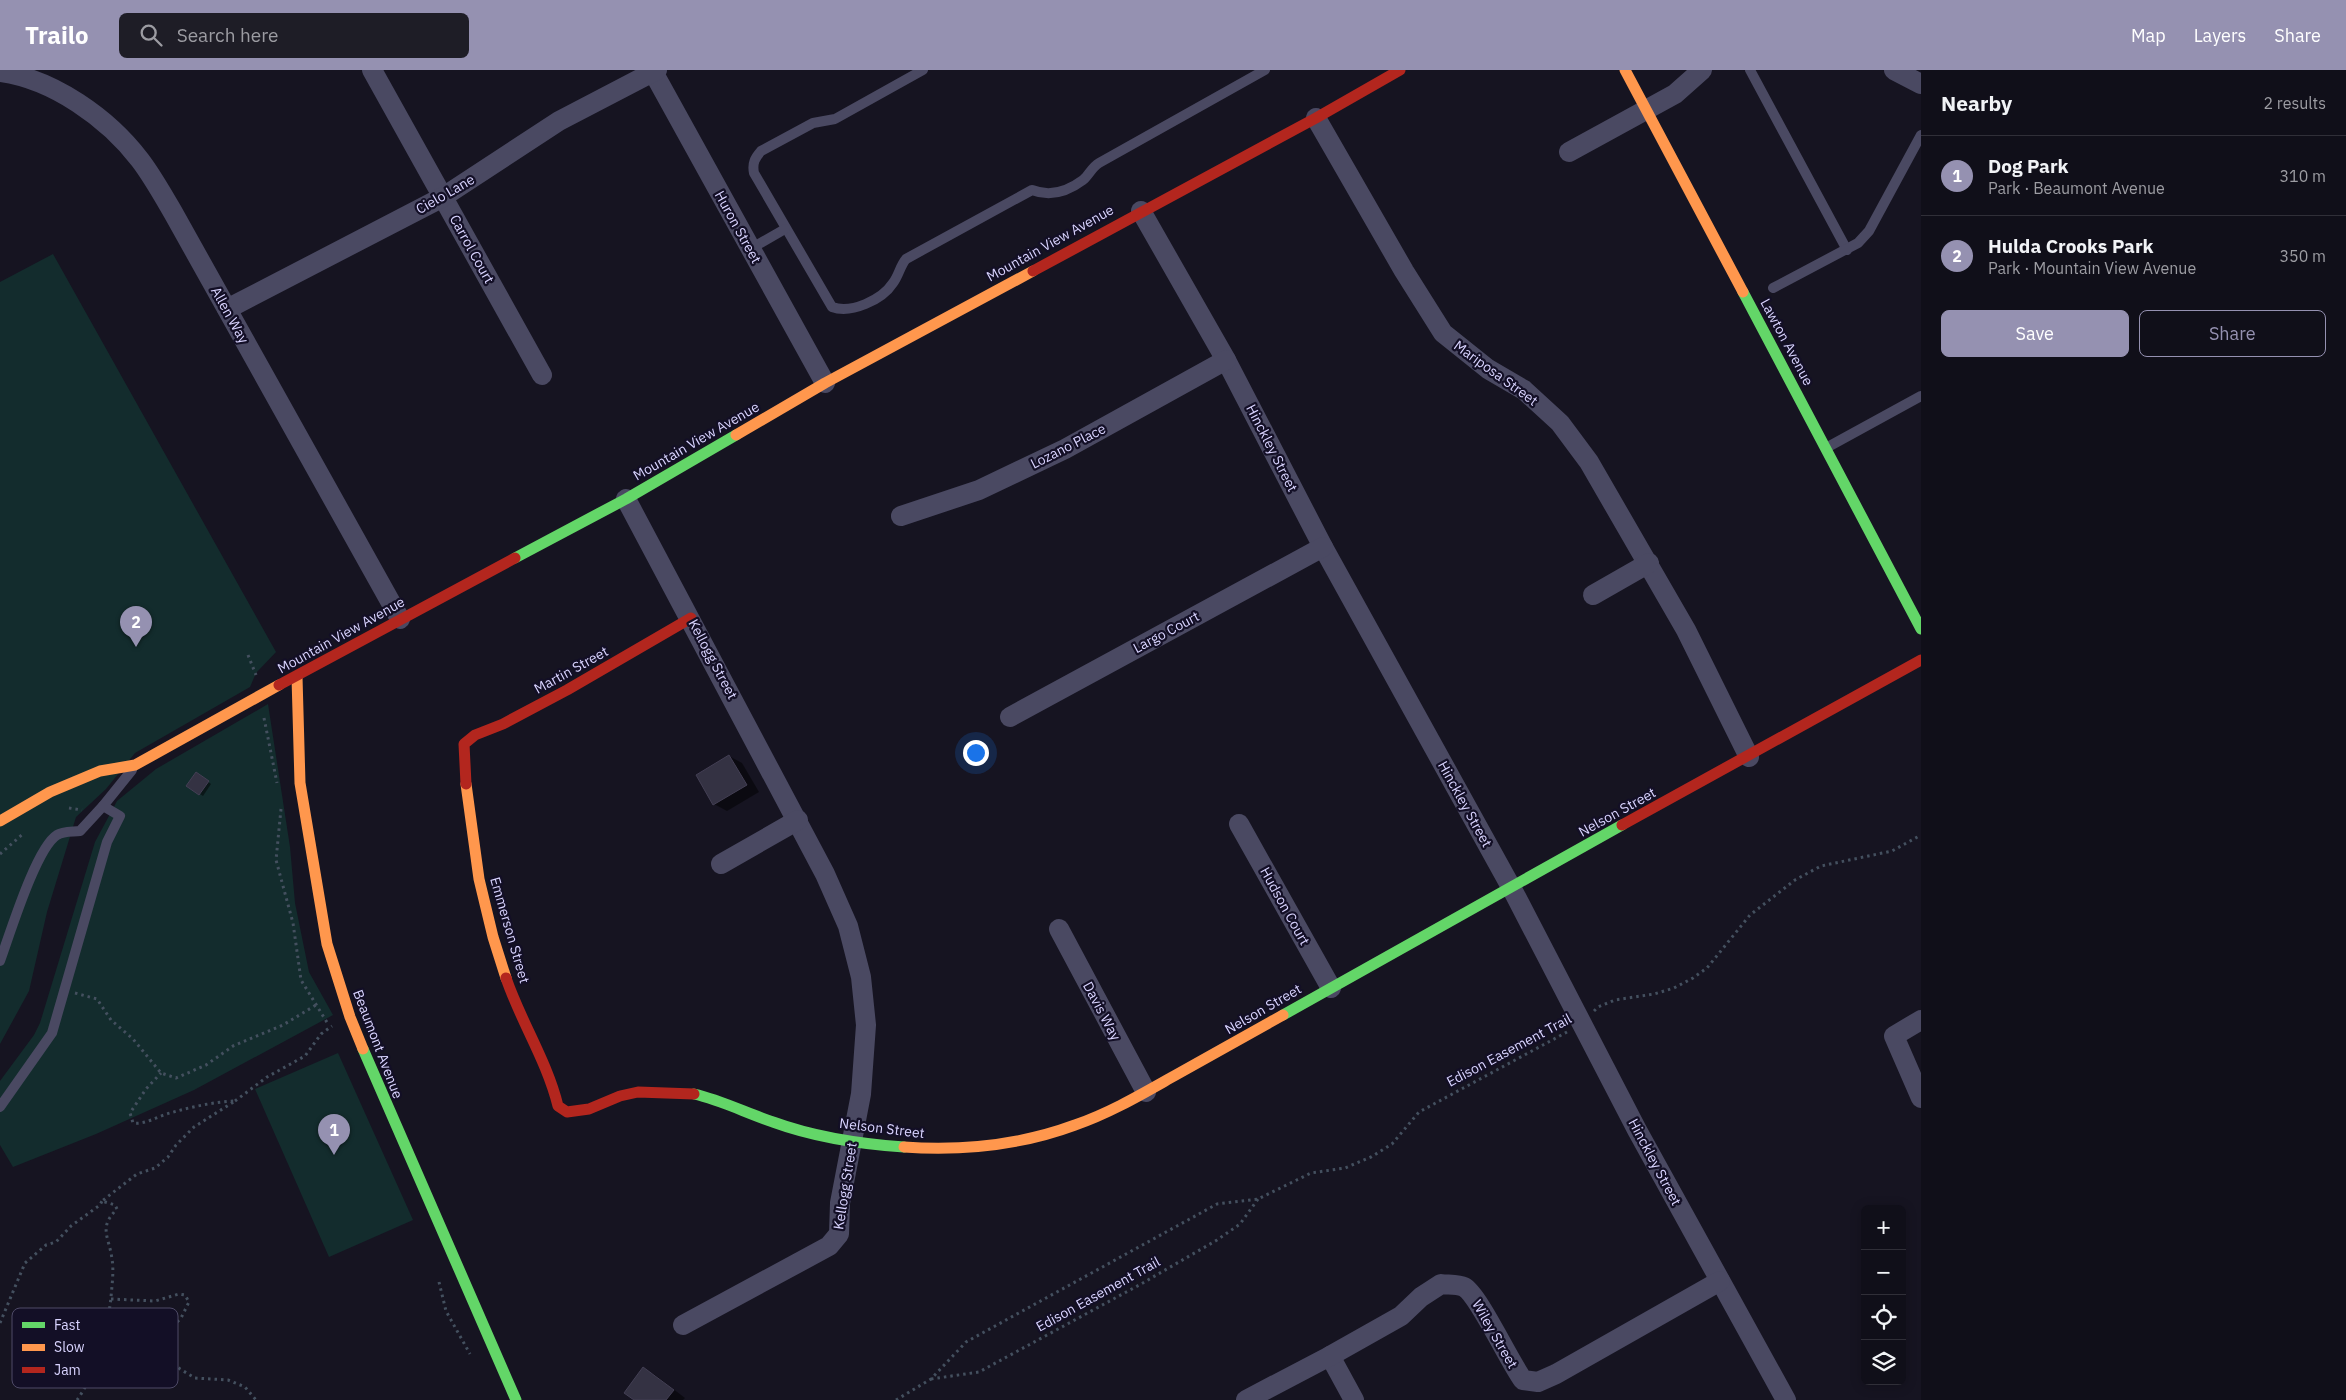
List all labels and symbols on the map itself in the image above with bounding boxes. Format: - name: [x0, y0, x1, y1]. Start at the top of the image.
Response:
- street label: Cielo Lane: [412, 170, 478, 218]
- street label: Huron Street: [711, 187, 765, 267]
- street label: Mountain View Avenue: [983, 200, 1117, 285]
- street label: Carrol Court: [446, 211, 498, 287]
- street label: Allen Way: [207, 283, 253, 347]
- street label: Lawton Avenue: [1757, 295, 1818, 389]
- street label: Mariposa Street: [1450, 336, 1542, 410]
- street label: Mountain View Avenue: [630, 397, 763, 484]
- street label: Hinckley Street: [1242, 401, 1302, 495]
- street label: Lozano Place: [1027, 419, 1109, 473]
- street label: Mountain View Avenue: [274, 592, 408, 677]
- pin: 2: [120, 606, 152, 647]
- street label: Largo Court: [1130, 607, 1202, 657]
- street label: Kellogg Street: [684, 616, 742, 702]
- street label: Martin Street: [531, 642, 611, 698]
- your location: [963, 740, 989, 766]
- street label: Hinckley Street: [1434, 758, 1496, 850]
- street label: Nelson Street: [1575, 783, 1659, 841]
- street label: Hudson Court: [1256, 864, 1314, 948]
- street label: Emmerson Street: [486, 875, 534, 985]
- street label: Davis Way: [1079, 979, 1125, 1043]
- street label: Nelson Street: [1221, 980, 1305, 1038]
- street label: Beaumont Avenue: [349, 987, 407, 1101]
- street label: Edison Easement Trail: [1443, 1009, 1575, 1091]
- pin: 1: [318, 1114, 350, 1155]
- street label: Nelson Street: [838, 1114, 926, 1142]
- street label: Hinckley Street: [1625, 1115, 1685, 1209]
- street label: Kellogg Street: [829, 1141, 861, 1231]
- street label: Edison Easement Trail: [1033, 1252, 1163, 1336]
- street label: Wiley Street: [1468, 1297, 1522, 1372]
- legend: [12, 1308, 178, 1388]
- text: Fast: [54, 1316, 80, 1334]
- text: Slow: [54, 1338, 85, 1356]
- text: Jam: [54, 1361, 81, 1379]

